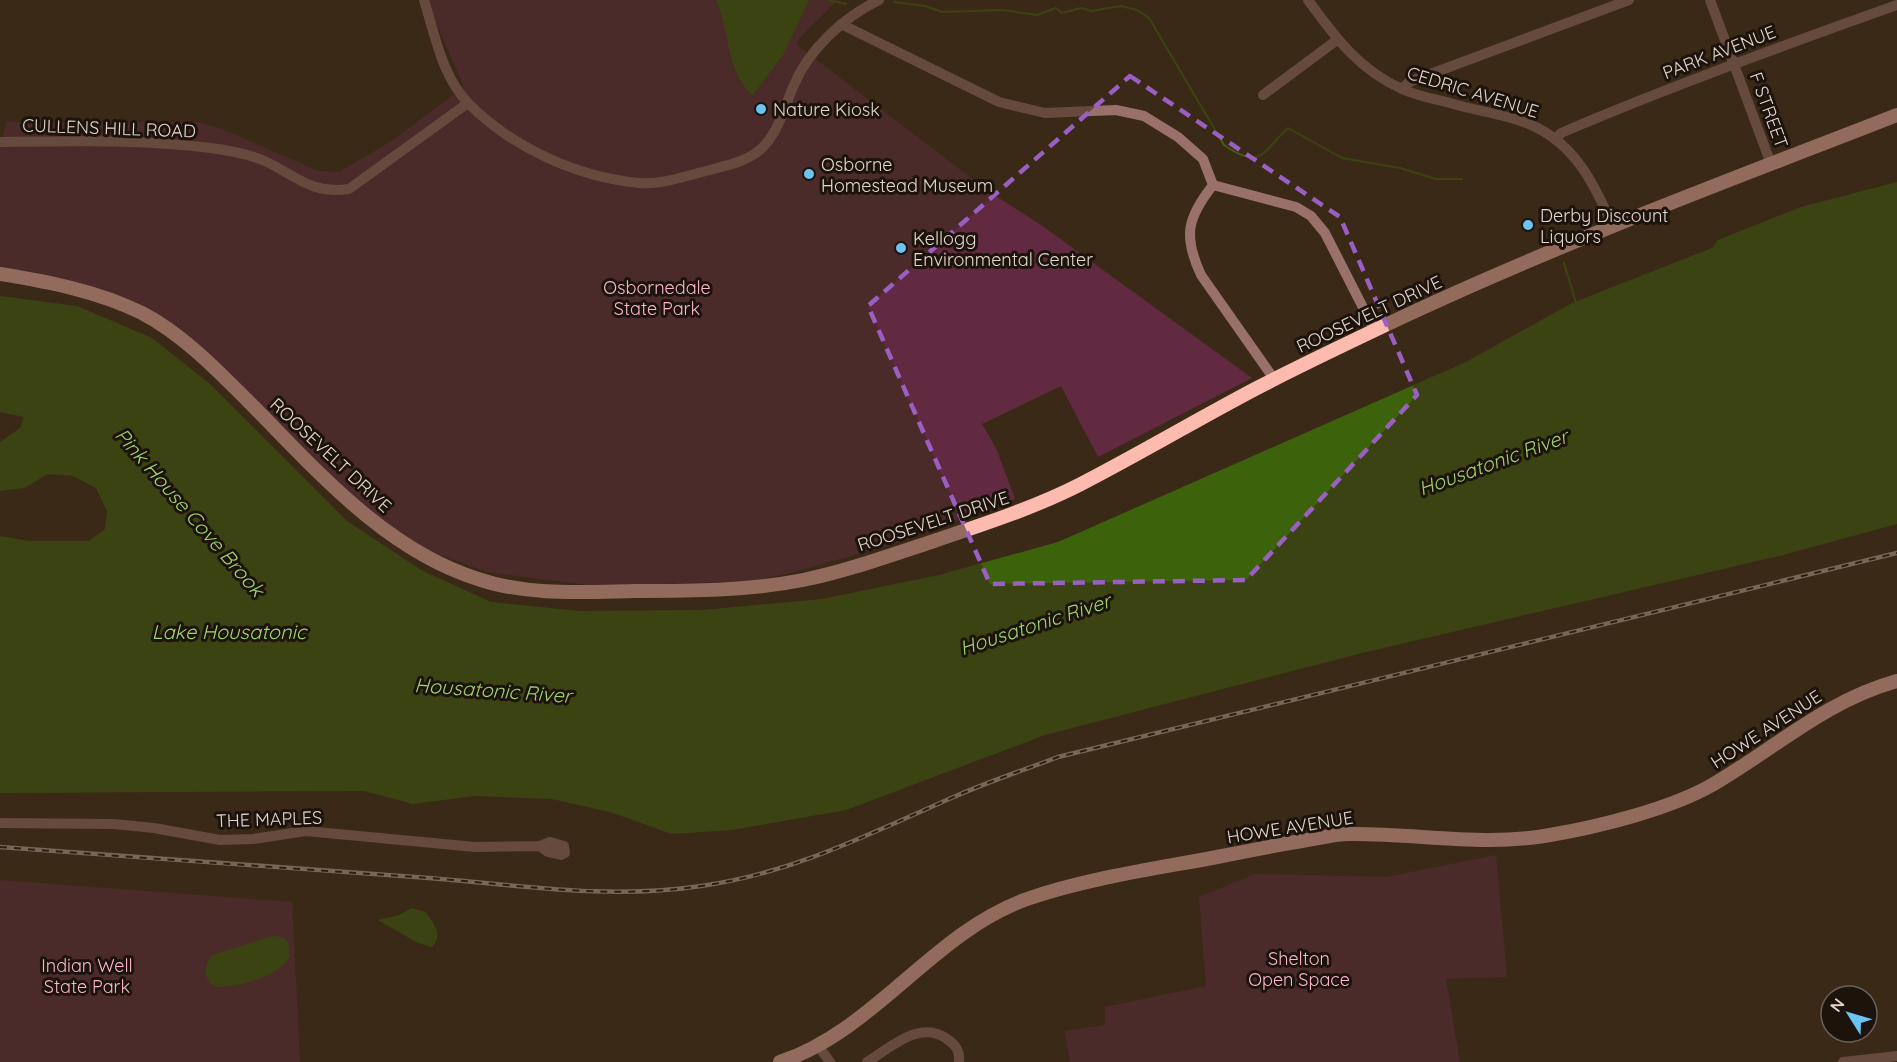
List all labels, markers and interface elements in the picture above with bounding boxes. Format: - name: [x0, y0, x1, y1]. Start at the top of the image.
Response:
- street label: PARK AVENUE: [1659, 20, 1779, 84]
- street label: CEDRIC AVENUE: [1404, 61, 1542, 123]
- street label: F STREET: [1745, 69, 1793, 151]
- place label: Nature Kiosk: [773, 98, 880, 121]
- marker: Nature Kiosk: [754, 102, 768, 116]
- street label: CULLENS HILL ROAD: [22, 113, 196, 143]
- place label: Osborne Homestead Museum: [821, 153, 993, 197]
- marker: Osborne Homestead Museum: [802, 167, 816, 181]
- place label: Derby Discount Liquors: [1540, 204, 1668, 248]
- marker: Derby Discount Liquors: [1521, 218, 1535, 232]
- place label: Kellogg Environmental Center: [913, 227, 1093, 271]
- marker: Kellogg Environmental Center: [894, 241, 908, 255]
- street label: ROOSEVELT DRIVE: [1293, 270, 1445, 358]
- park label: Osbornedale State Park: [603, 276, 711, 320]
- street label: ROOSEVELT DRIVE: [265, 393, 397, 517]
- water label: Pink House Cove Brook: [110, 423, 272, 603]
- water label: Housatonic River: [1415, 423, 1573, 501]
- street label: ROOSEVELT DRIVE: [854, 486, 1012, 556]
- water label: Housatonic River: [956, 587, 1116, 660]
- water label: Lake Housatonic: [152, 619, 308, 644]
- water label: Housatonic River: [414, 672, 575, 708]
- street label: HOWE AVENUE: [1706, 685, 1826, 773]
- street label: THE MAPLES: [216, 806, 322, 832]
- street label: HOWE AVENUE: [1225, 806, 1355, 848]
- park label: Shelton Open Space: [1248, 947, 1350, 991]
- park label: Indian Well State Park: [41, 954, 133, 998]
- north arrow: [1819, 984, 1879, 1044]
- text: N: [1825, 994, 1849, 1016]

